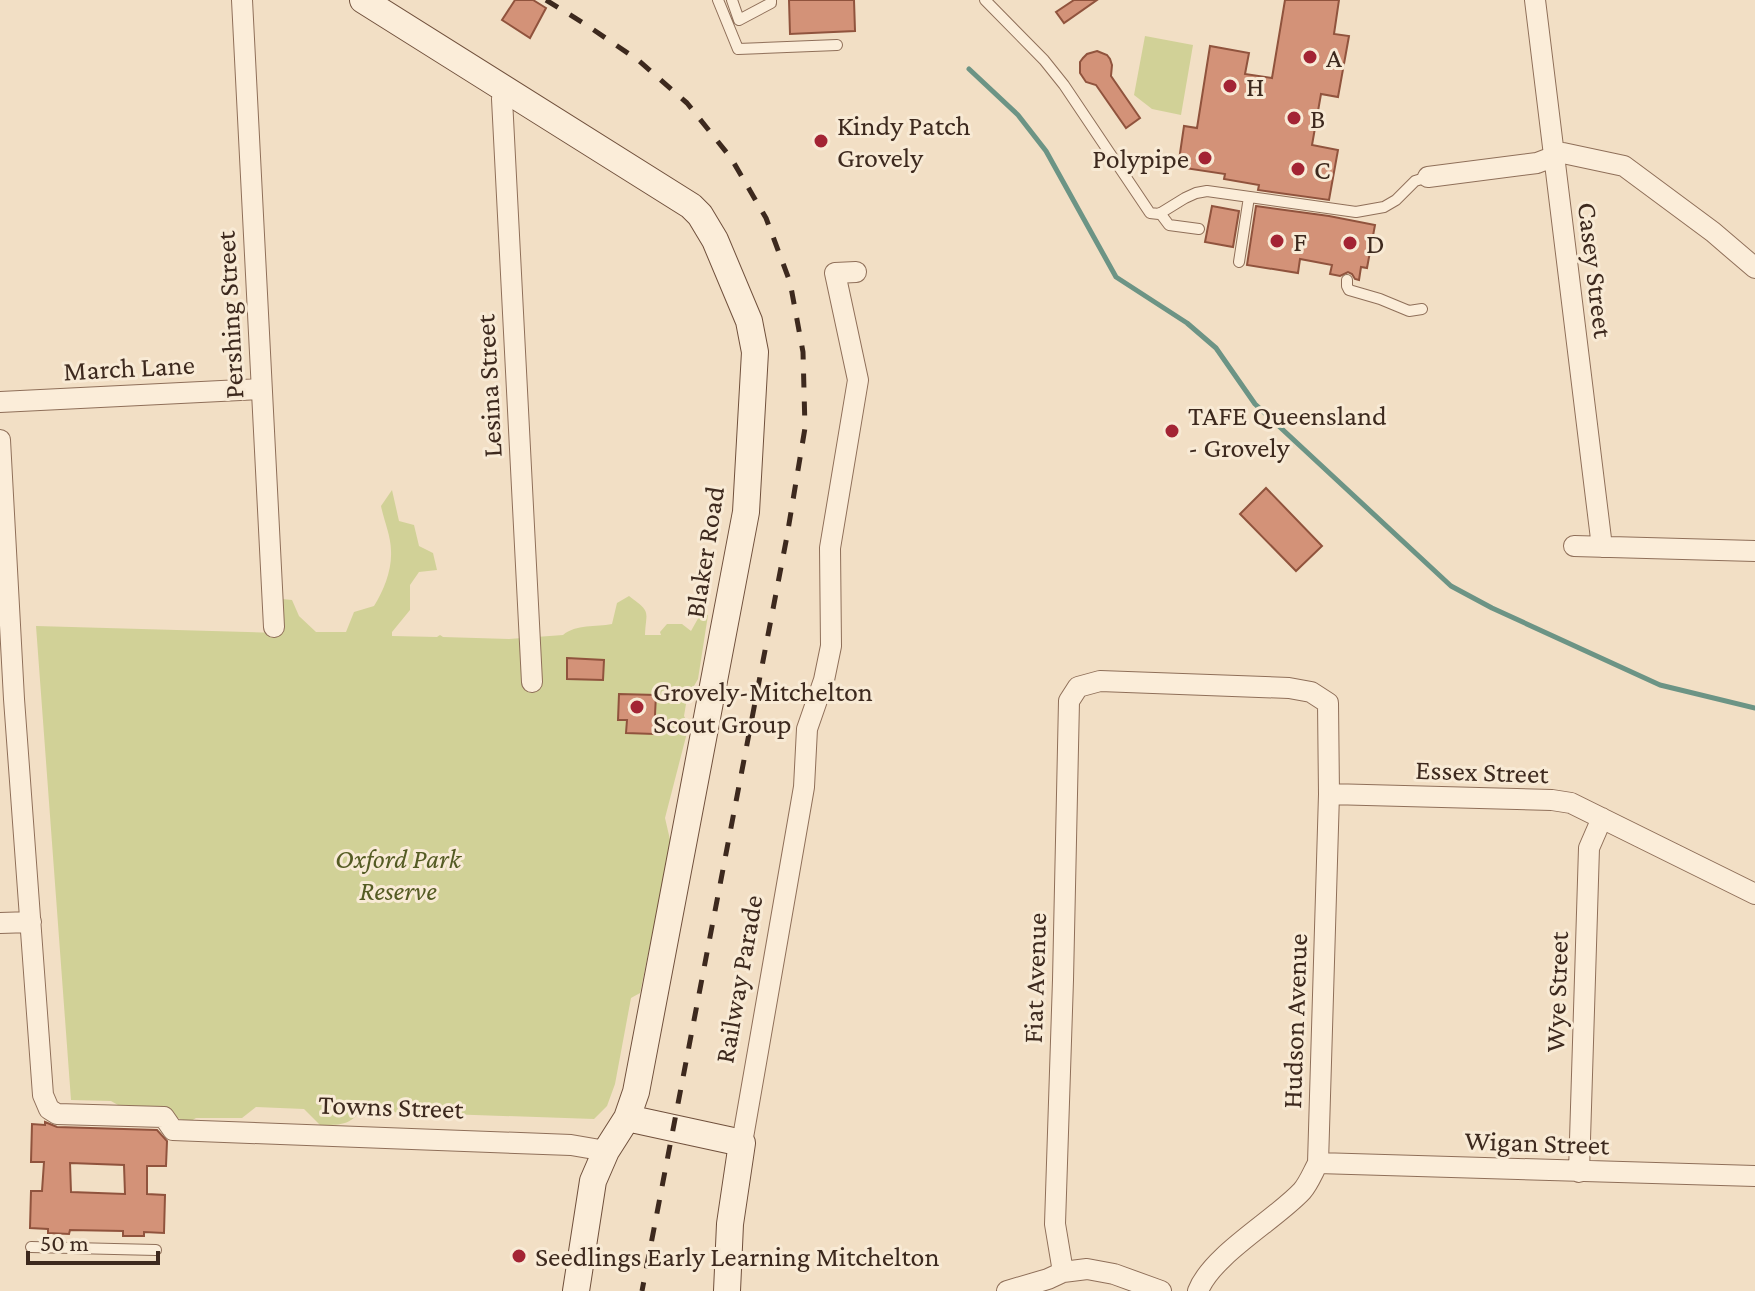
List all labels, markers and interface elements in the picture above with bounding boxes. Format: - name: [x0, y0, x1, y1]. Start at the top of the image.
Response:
- place label: A: [1326, 42, 1342, 73]
- marker: A: [1301, 48, 1319, 66]
- place label: H: [1246, 71, 1264, 102]
- marker: H: [1221, 77, 1239, 95]
- place label: B: [1310, 103, 1325, 134]
- marker: B: [1285, 109, 1303, 127]
- place label: Kindy Patch Grovely: [837, 110, 971, 173]
- marker: Kindy Patch Grovely: [812, 132, 830, 150]
- place label: Polypipe: [1092, 143, 1189, 174]
- marker: Polypipe: [1196, 149, 1214, 167]
- place label: C: [1314, 154, 1331, 185]
- marker: C: [1289, 160, 1307, 178]
- street label: Casey Street: [1572, 201, 1619, 340]
- place label: F: [1293, 226, 1307, 257]
- place label: D: [1366, 228, 1385, 259]
- street label: Pershing Street: [210, 229, 249, 400]
- marker: F: [1268, 232, 1286, 250]
- marker: D: [1341, 234, 1359, 252]
- street label: Lesina Street: [469, 313, 508, 458]
- street label: March Lane: [63, 349, 196, 386]
- place label: TAFE Queensland - Grovely: [1188, 400, 1387, 463]
- marker: TAFE Queensland - Grovely: [1163, 422, 1181, 440]
- street label: Blaker Road: [679, 484, 730, 620]
- place label: Grovely-Mitchelton Scout Group: [653, 676, 873, 739]
- marker: Grovely-Mitchelton Scout Group: [628, 698, 646, 716]
- street label: Essex Street: [1415, 754, 1550, 789]
- park label: Oxford Park Reserve: [335, 843, 463, 906]
- street label: Railway Parade: [708, 893, 769, 1066]
- street label: Fiat Avenue: [1017, 912, 1052, 1044]
- street label: Wye Street: [1539, 930, 1574, 1053]
- street label: Hudson Avenue: [1276, 933, 1313, 1109]
- street label: Towns Street: [318, 1088, 465, 1125]
- street label: Wigan Street: [1464, 1124, 1611, 1161]
- scale bar: [28, 1215, 158, 1265]
- text: 50 m: [40, 1229, 89, 1256]
- place label: Seedlings Early Learning Mitchelton: [535, 1241, 939, 1272]
- marker: Seedlings Early Learning Mitchelton: [510, 1247, 528, 1265]

